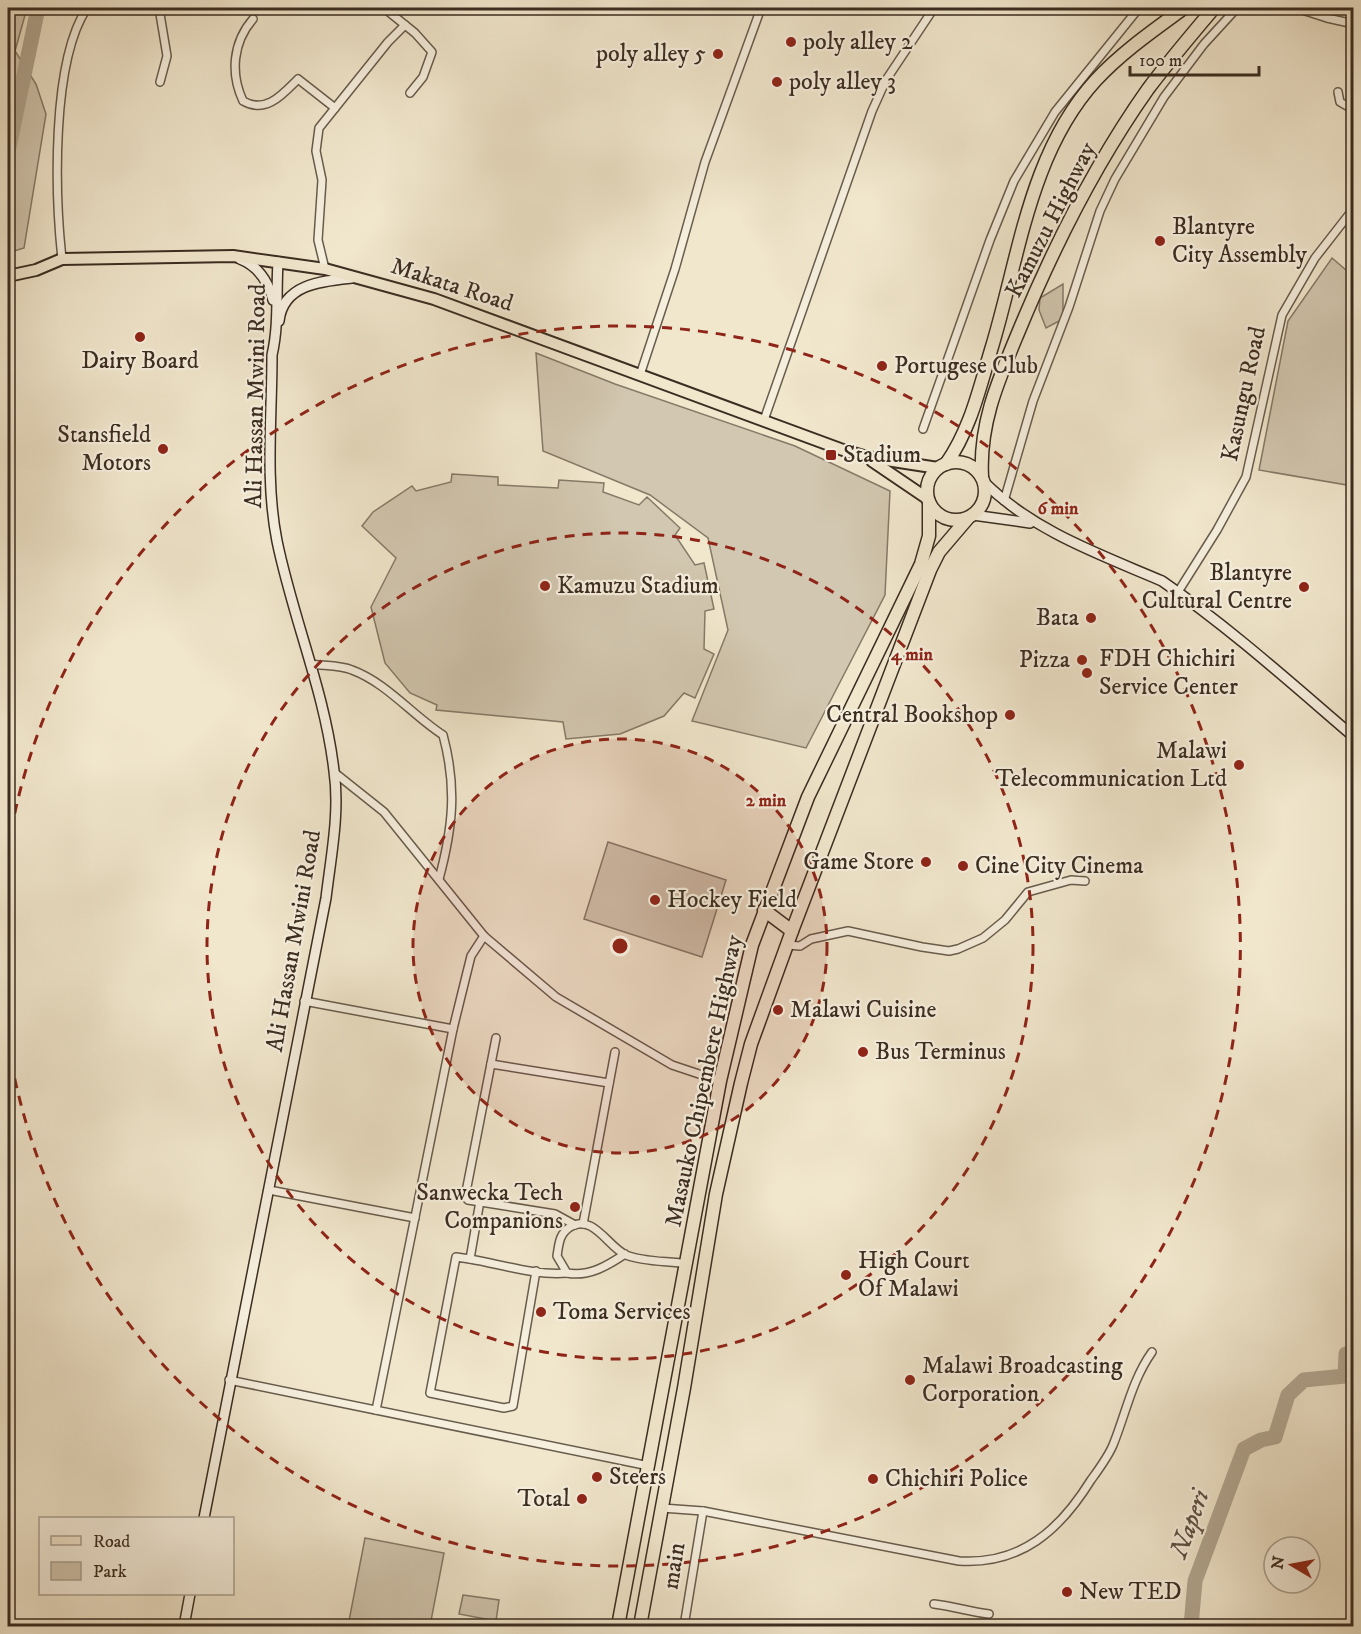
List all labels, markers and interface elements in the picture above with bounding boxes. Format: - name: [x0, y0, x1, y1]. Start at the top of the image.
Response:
- place label: poly alley 2: [802, 27, 913, 57]
- marker: poly alley 2: [784, 35, 798, 49]
- place label: poly alley 5: [595, 39, 706, 69]
- scale bar: [1130, 39, 1259, 77]
- marker: poly alley 5: [711, 47, 725, 61]
- text: 100 m: [1139, 50, 1182, 72]
- place label: poly alley 3: [788, 67, 896, 97]
- marker: poly alley 3: [770, 75, 784, 89]
- street label: Kamuzu Highway: [999, 136, 1103, 303]
- place label: Blantyre City Assembly: [1172, 212, 1307, 270]
- marker: Blantyre City Assembly: [1153, 234, 1167, 248]
- street label: Makata Road: [387, 251, 517, 319]
- street label: Ali Hassan Mwini Road: [239, 283, 273, 509]
- street label: Kasungu Road: [1215, 324, 1273, 464]
- marker: Dairy Board: [133, 330, 147, 344]
- place label: Dairy Board: [81, 346, 199, 376]
- place label: Portugese Club: [894, 351, 1038, 381]
- marker: Portugese Club: [875, 359, 889, 373]
- place label: Stansfield Motors: [57, 420, 151, 478]
- place label: Stadium: [843, 440, 921, 470]
- marker: Stansfield Motors: [156, 442, 170, 456]
- marker: Stadium: [824, 448, 838, 462]
- text: 6 min: [1038, 498, 1079, 520]
- place label: Blantyre Cultural Centre: [1142, 558, 1292, 616]
- place label: Kamuzu Stadium: [557, 571, 719, 601]
- marker: Kamuzu Stadium: [538, 579, 552, 593]
- marker: Blantyre Cultural Centre: [1297, 580, 1311, 594]
- place label: Bata: [1036, 603, 1080, 633]
- marker: Bata: [1084, 611, 1098, 625]
- text: 4 min: [890, 644, 933, 666]
- place label: FDH Chichiri Service Center: [1099, 644, 1238, 702]
- place label: Pizza: [1019, 645, 1071, 675]
- marker: Pizza: [1075, 653, 1089, 667]
- marker: FDH Chichiri Service Center: [1080, 666, 1094, 680]
- place label: Central Bookshop: [826, 700, 998, 730]
- marker: Central Bookshop: [1003, 708, 1017, 722]
- place label: Malawi Telecommunication Ltd: [995, 736, 1227, 794]
- marker: Malawi Telecommunication Ltd: [1232, 758, 1246, 772]
- text: 2 min: [746, 790, 787, 812]
- street label: Ali Hassan Mwini Road: [260, 828, 328, 1054]
- place label: Game Store: [803, 847, 914, 877]
- place label: Cine City Cinema: [975, 851, 1144, 881]
- marker: Game Store: [919, 855, 933, 869]
- marker: Cine City Cinema: [956, 859, 970, 873]
- place label: Hockey Field: [667, 885, 797, 915]
- marker: Hockey Field: [648, 893, 662, 907]
- street label: Masauko Chipembere Highway: [658, 932, 750, 1230]
- centre of rings: [610, 936, 630, 956]
- place label: Malawi Cuisine: [790, 995, 937, 1025]
- marker: Malawi Cuisine: [771, 1003, 785, 1017]
- place label: Bus Terminus: [875, 1037, 1006, 1067]
- marker: Bus Terminus: [856, 1045, 870, 1059]
- place label: Sanwecka Tech Companions: [416, 1178, 563, 1236]
- marker: Sanwecka Tech Companions: [568, 1200, 582, 1214]
- place label: High Court Of Malawi: [858, 1246, 970, 1304]
- marker: High Court Of Malawi: [839, 1268, 853, 1282]
- place label: Toma Services: [553, 1297, 691, 1327]
- marker: Toma Services: [534, 1305, 548, 1319]
- place label: Malawi Broadcasting Corporation: [922, 1351, 1123, 1409]
- marker: Malawi Broadcasting Corporation: [903, 1373, 917, 1387]
- place label: Steers: [609, 1462, 666, 1492]
- place label: Chichiri Police: [885, 1464, 1028, 1494]
- marker: Steers: [590, 1470, 604, 1484]
- marker: Chichiri Police: [866, 1472, 880, 1486]
- water label: Naperi: [1162, 1483, 1218, 1564]
- place label: Total: [518, 1484, 571, 1514]
- marker: Total: [575, 1492, 589, 1506]
- legend: [39, 1517, 234, 1595]
- text: Road: [93, 1531, 130, 1553]
- north arrow: [1262, 1535, 1322, 1595]
- street label: main: [656, 1540, 693, 1592]
- text: N: [1267, 1554, 1289, 1571]
- text: Park: [93, 1561, 127, 1583]
- place label: New TED: [1079, 1577, 1182, 1607]
- marker: New TED: [1060, 1585, 1074, 1599]

